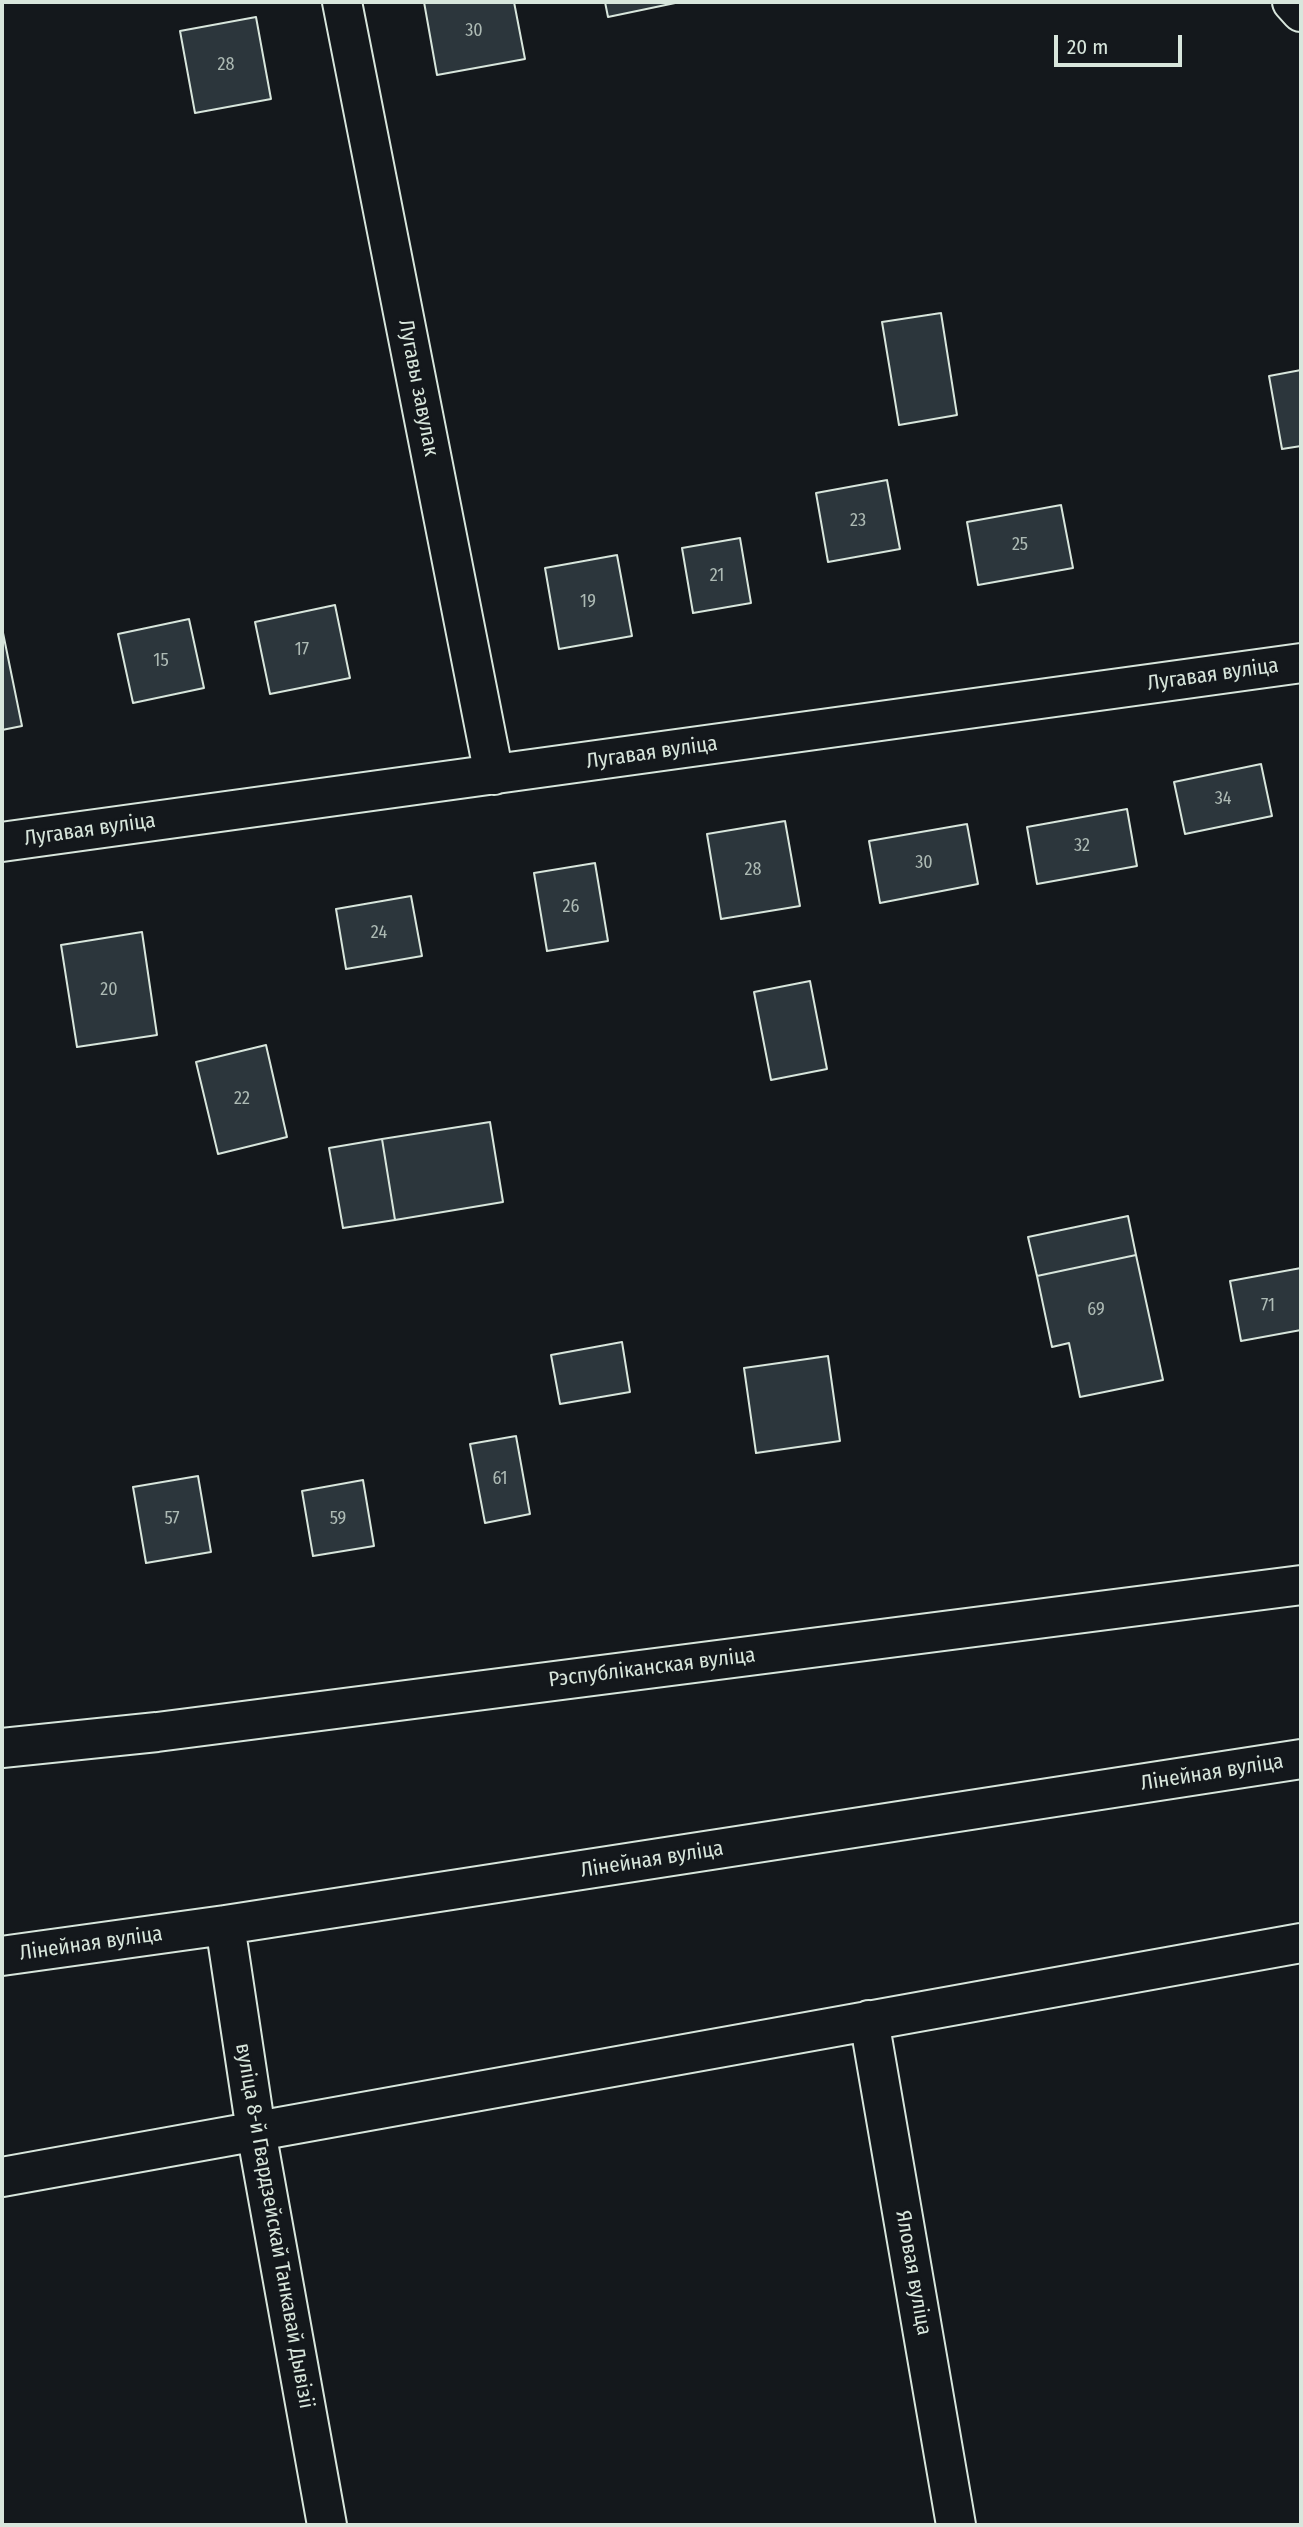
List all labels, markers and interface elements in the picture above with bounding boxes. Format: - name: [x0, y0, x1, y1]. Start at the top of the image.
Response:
- house number: 30: [465, 20, 483, 42]
- scale bar: [1058, 21, 1186, 65]
- text: 20 m: [1067, 34, 1108, 60]
- house number: 28: [218, 54, 234, 76]
- street label: Лугавы завулак: [392, 318, 444, 458]
- house number: 23: [850, 510, 866, 532]
- house number: 25: [1012, 534, 1028, 556]
- house number: 21: [710, 565, 724, 587]
- house number: 19: [580, 591, 596, 613]
- house number: 17: [295, 639, 309, 661]
- house number: 15: [153, 650, 169, 672]
- street label: Лугавая вуліца: [1146, 653, 1280, 697]
- street label: Лугавая вуліца: [585, 731, 719, 775]
- house number: 34: [1215, 788, 1231, 810]
- street label: Лугавая вуліца: [23, 808, 157, 852]
- house number: 32: [1074, 835, 1090, 857]
- house number: 30: [915, 852, 933, 874]
- house number: 28: [745, 859, 761, 881]
- house number: 26: [563, 896, 579, 918]
- house number: 24: [371, 922, 387, 944]
- house number: 20: [100, 979, 118, 1001]
- house number: 22: [234, 1088, 250, 1110]
- house number: 71: [1261, 1295, 1275, 1317]
- house number: 69: [1087, 1299, 1105, 1321]
- house number: 61: [492, 1468, 508, 1490]
- house number: 57: [164, 1508, 180, 1530]
- house number: 59: [330, 1508, 346, 1530]
- street label: Рэспубліканская вуліца: [547, 1643, 757, 1693]
- street label: Лінейная вуліца: [1139, 1749, 1285, 1797]
- street label: Лінейная вуліца: [579, 1836, 725, 1884]
- street label: Лінейная вуліца: [18, 1921, 164, 1967]
- street label: вуліца 8-й Гвардзейскай Танкавай Дывізіі: [229, 2041, 319, 2411]
- street label: Яловая вуліца: [890, 2209, 936, 2337]

